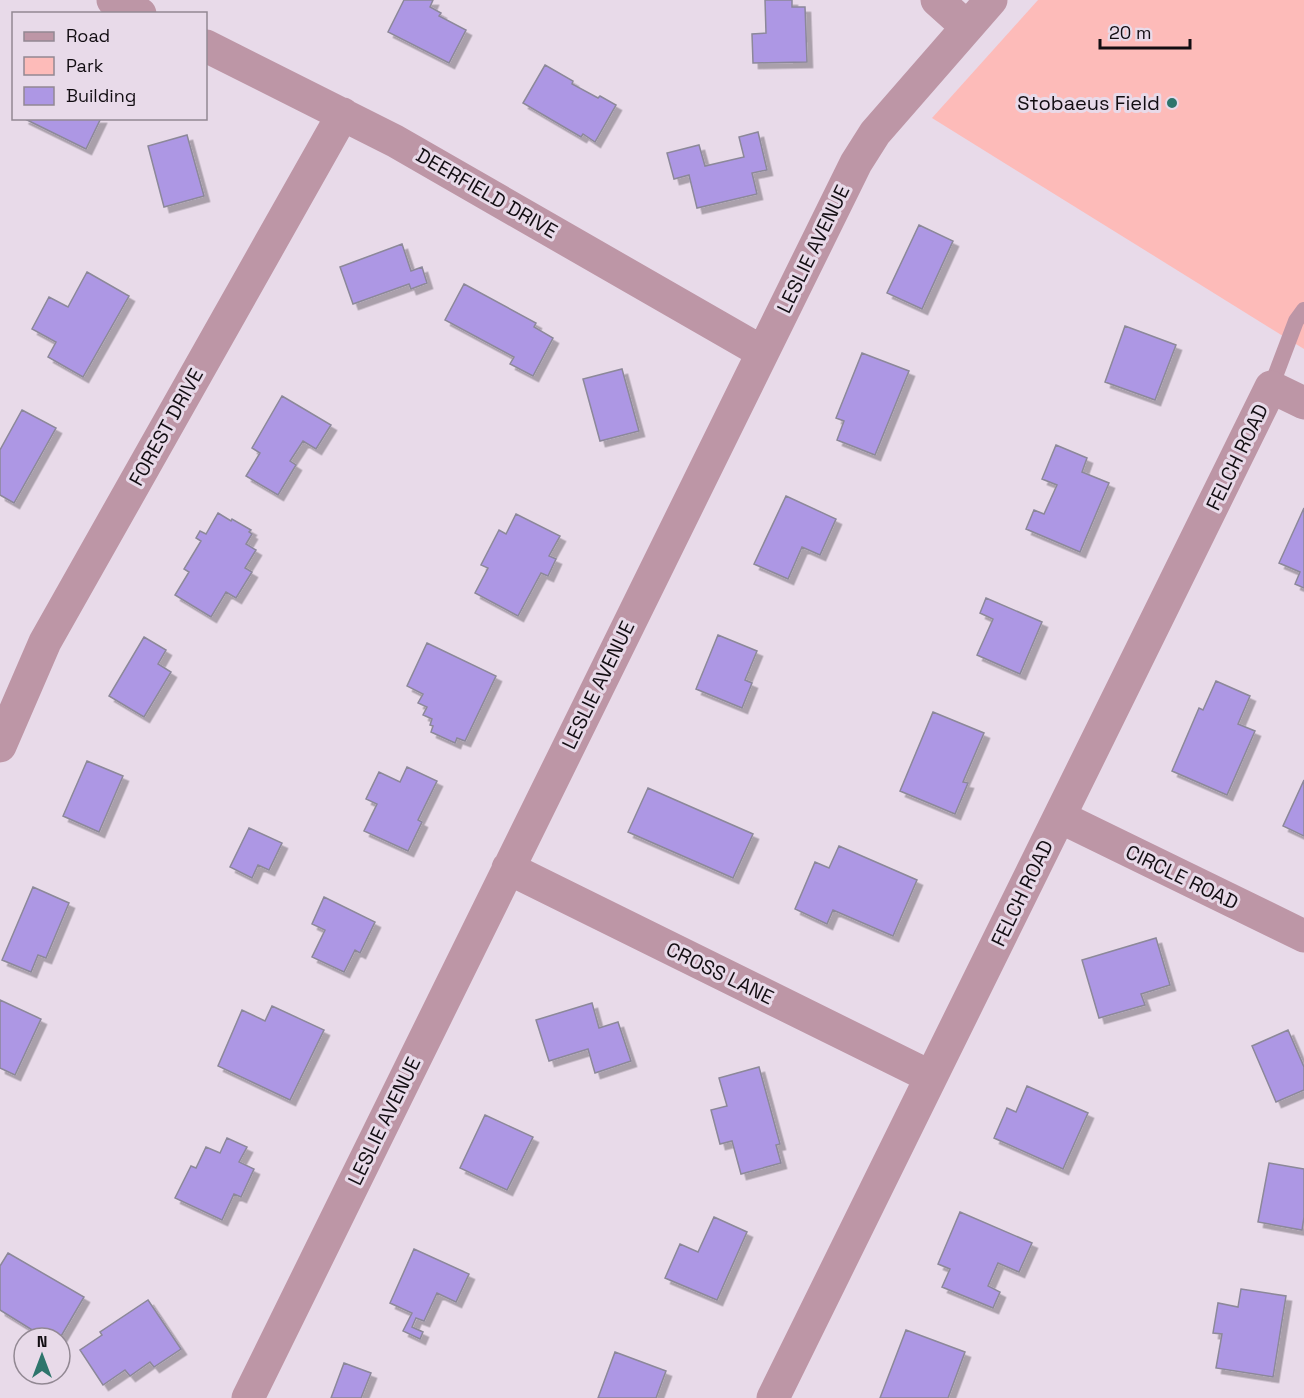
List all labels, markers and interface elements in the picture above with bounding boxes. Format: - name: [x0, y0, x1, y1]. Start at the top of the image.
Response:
- legend: [12, 12, 207, 120]
- scale bar: [1100, 12, 1190, 50]
- text: 20 m: [1109, 21, 1152, 44]
- text: Road: [66, 24, 110, 47]
- text: Park: [66, 54, 104, 77]
- text: Building: [66, 84, 136, 107]
- place label: Stobaeus Field: [1017, 90, 1160, 116]
- marker: Stobaeus Field: [1165, 96, 1179, 110]
- street label: DEERFIELD DRIVE: [412, 142, 562, 244]
- street label: LESLIE AVENUE: [771, 181, 855, 317]
- street label: FOREST DRIVE: [123, 364, 209, 490]
- street label: FELCH ROAD: [1200, 399, 1274, 515]
- street label: LESLIE AVENUE: [556, 617, 640, 753]
- street label: FELCH ROAD: [985, 835, 1059, 951]
- street label: CIRCLE ROAD: [1121, 839, 1243, 915]
- street label: CROSS LANE: [662, 936, 778, 1010]
- street label: LESLIE AVENUE: [342, 1053, 426, 1189]
- north arrow: [12, 1326, 72, 1386]
- text: N: [37, 1331, 47, 1352]

